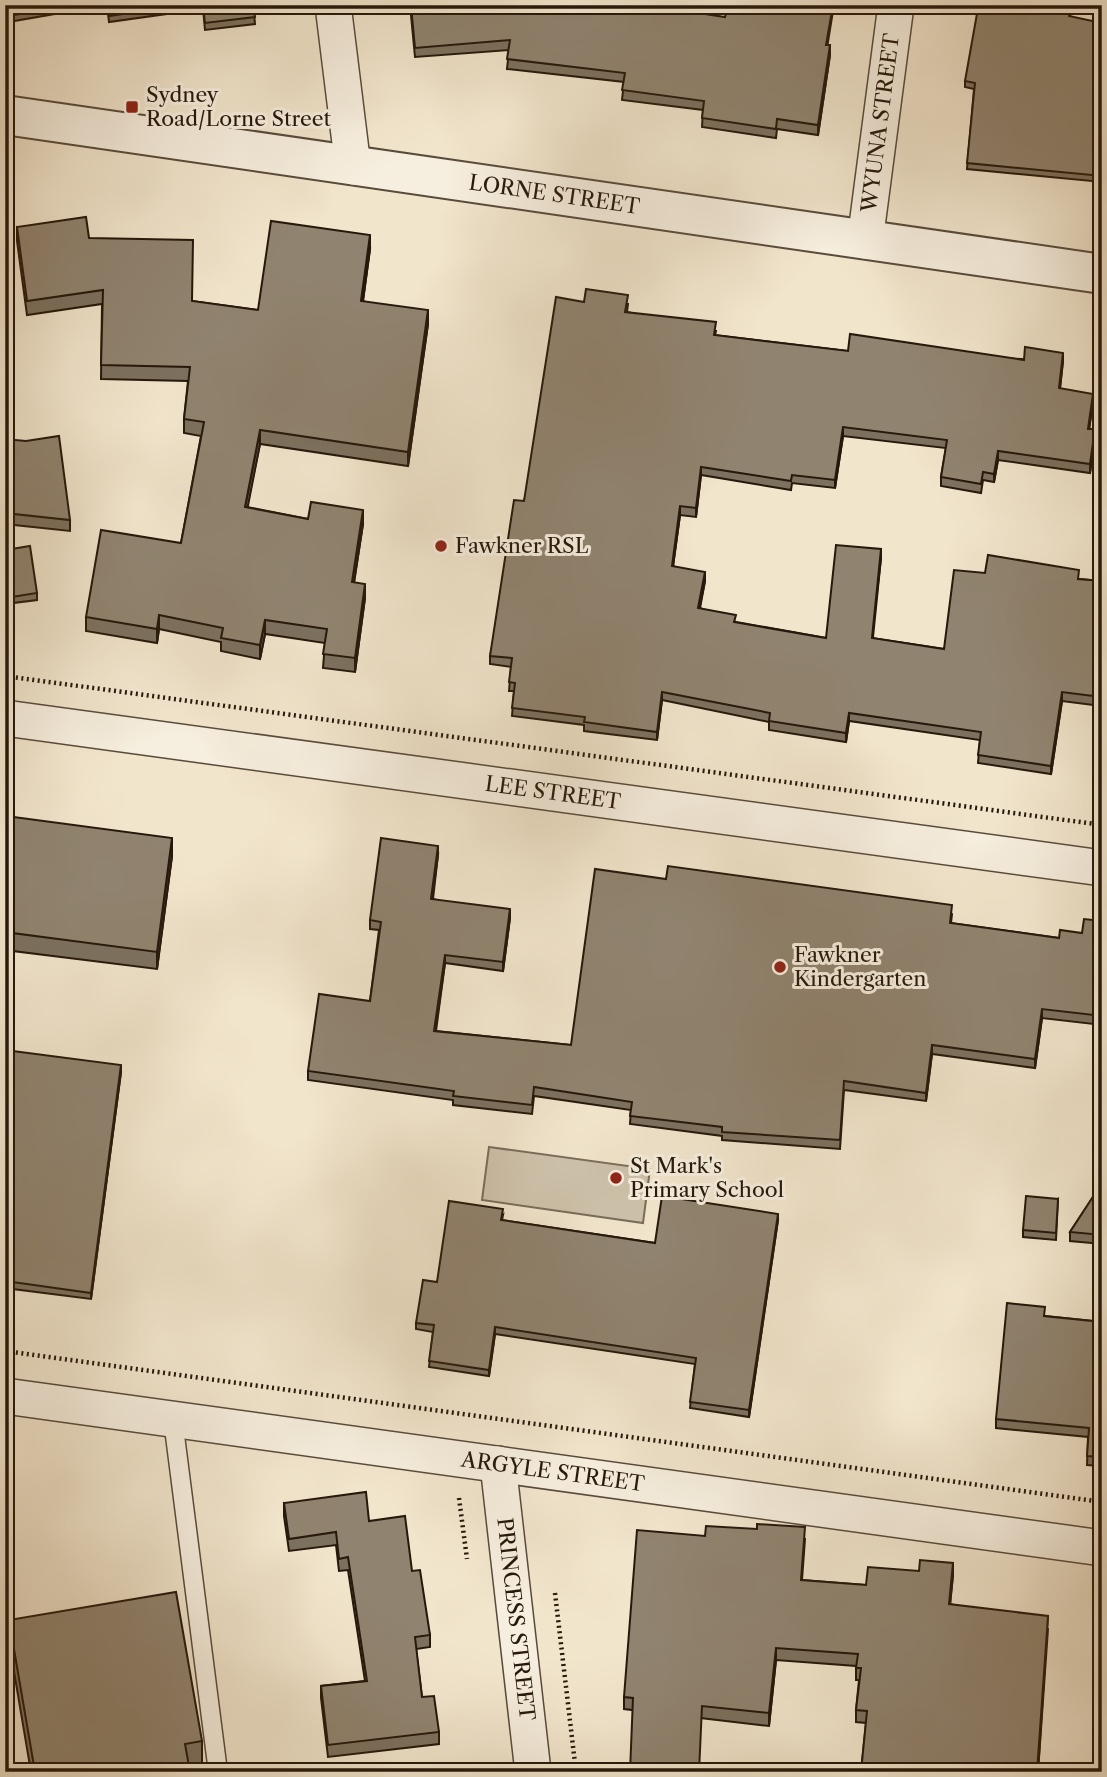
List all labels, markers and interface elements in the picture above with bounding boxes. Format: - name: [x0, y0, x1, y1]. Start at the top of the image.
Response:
- street label: WYUNA STREET: [856, 32, 904, 215]
- place label: Sydney Road/Lorne Street: [146, 82, 332, 131]
- marker: Sydney Road/Lorne Street: [124, 99, 140, 115]
- street label: LORNE STREET: [467, 169, 642, 219]
- place label: Fawkner RSL: [455, 533, 589, 558]
- marker: Fawkner RSL: [433, 538, 449, 554]
- street label: LEE STREET: [484, 771, 623, 814]
- place label: Fawkner Kindergarten: [794, 942, 926, 991]
- marker: Fawkner Kindergarten: [772, 959, 788, 975]
- place label: St Mark's Primary School: [630, 1153, 784, 1202]
- marker: St Mark's Primary School: [608, 1170, 624, 1186]
- street label: ARGYLE STREET: [459, 1446, 646, 1496]
- street label: PRINCESS STREET: [492, 1516, 540, 1722]

